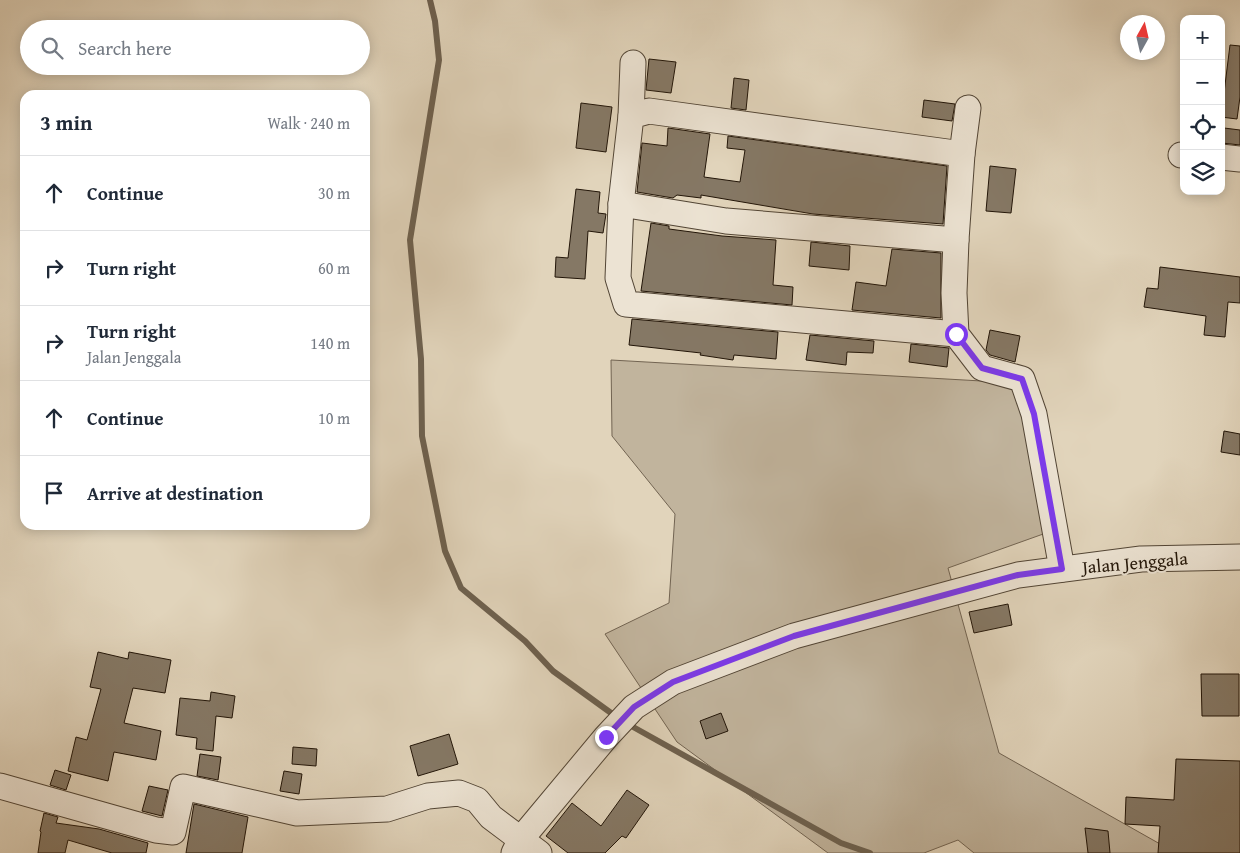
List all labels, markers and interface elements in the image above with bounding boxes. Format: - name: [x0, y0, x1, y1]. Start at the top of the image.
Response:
- north arrow: [1120, 15, 1165, 60]
- map controls: [1180, 15, 1225, 195]
- button: +: [1180, 15, 1225, 60]
- search box: [20, 20, 370, 75]
- icon: search: [38, 34, 66, 62]
- text: Search here: [78, 34, 172, 62]
- button: −: [1180, 60, 1225, 105]
- button: locate: [1180, 105, 1225, 150]
- text: 3 min: [40, 107, 92, 138]
- text: Walk · 240 m: [267, 111, 350, 135]
- button: layers: [1180, 150, 1225, 195]
- icon: ahead: [40, 179, 68, 207]
- text: Continue: [87, 179, 164, 207]
- text: 30 m: [318, 181, 350, 205]
- icon: right: [40, 254, 68, 282]
- text: Turn right: [87, 254, 176, 282]
- text: 60 m: [318, 256, 350, 280]
- text: Turn right: [87, 317, 176, 345]
- route start: [945, 323, 968, 346]
- icon: right: [40, 329, 68, 357]
- text: 140 m: [310, 331, 350, 355]
- text: Jalan Jenggala: [87, 345, 181, 369]
- icon: ahead: [40, 404, 68, 432]
- text: Continue: [87, 404, 164, 432]
- text: 10 m: [318, 406, 350, 430]
- icon: arrive: [40, 479, 68, 507]
- text: Arrive at destination: [87, 479, 263, 507]
- street label: Jalan Jenggala: [1079, 544, 1189, 581]
- route end: [595, 726, 618, 749]

